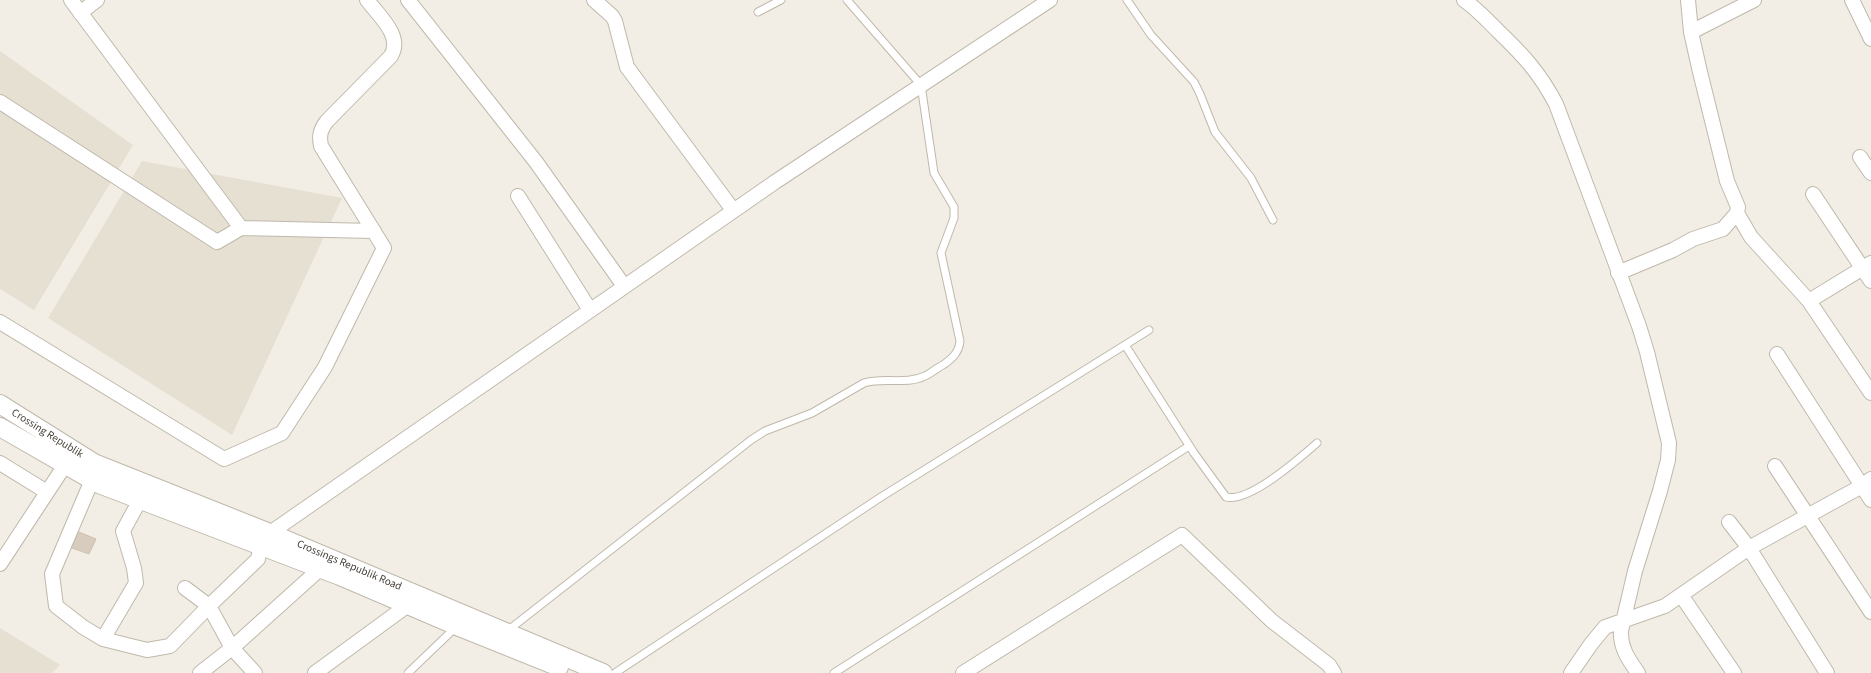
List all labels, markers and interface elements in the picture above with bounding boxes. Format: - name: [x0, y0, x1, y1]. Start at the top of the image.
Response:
- street label: Crossing Republik: [9, 407, 85, 461]
- street label: Crossings Republik Road: [295, 538, 403, 594]

